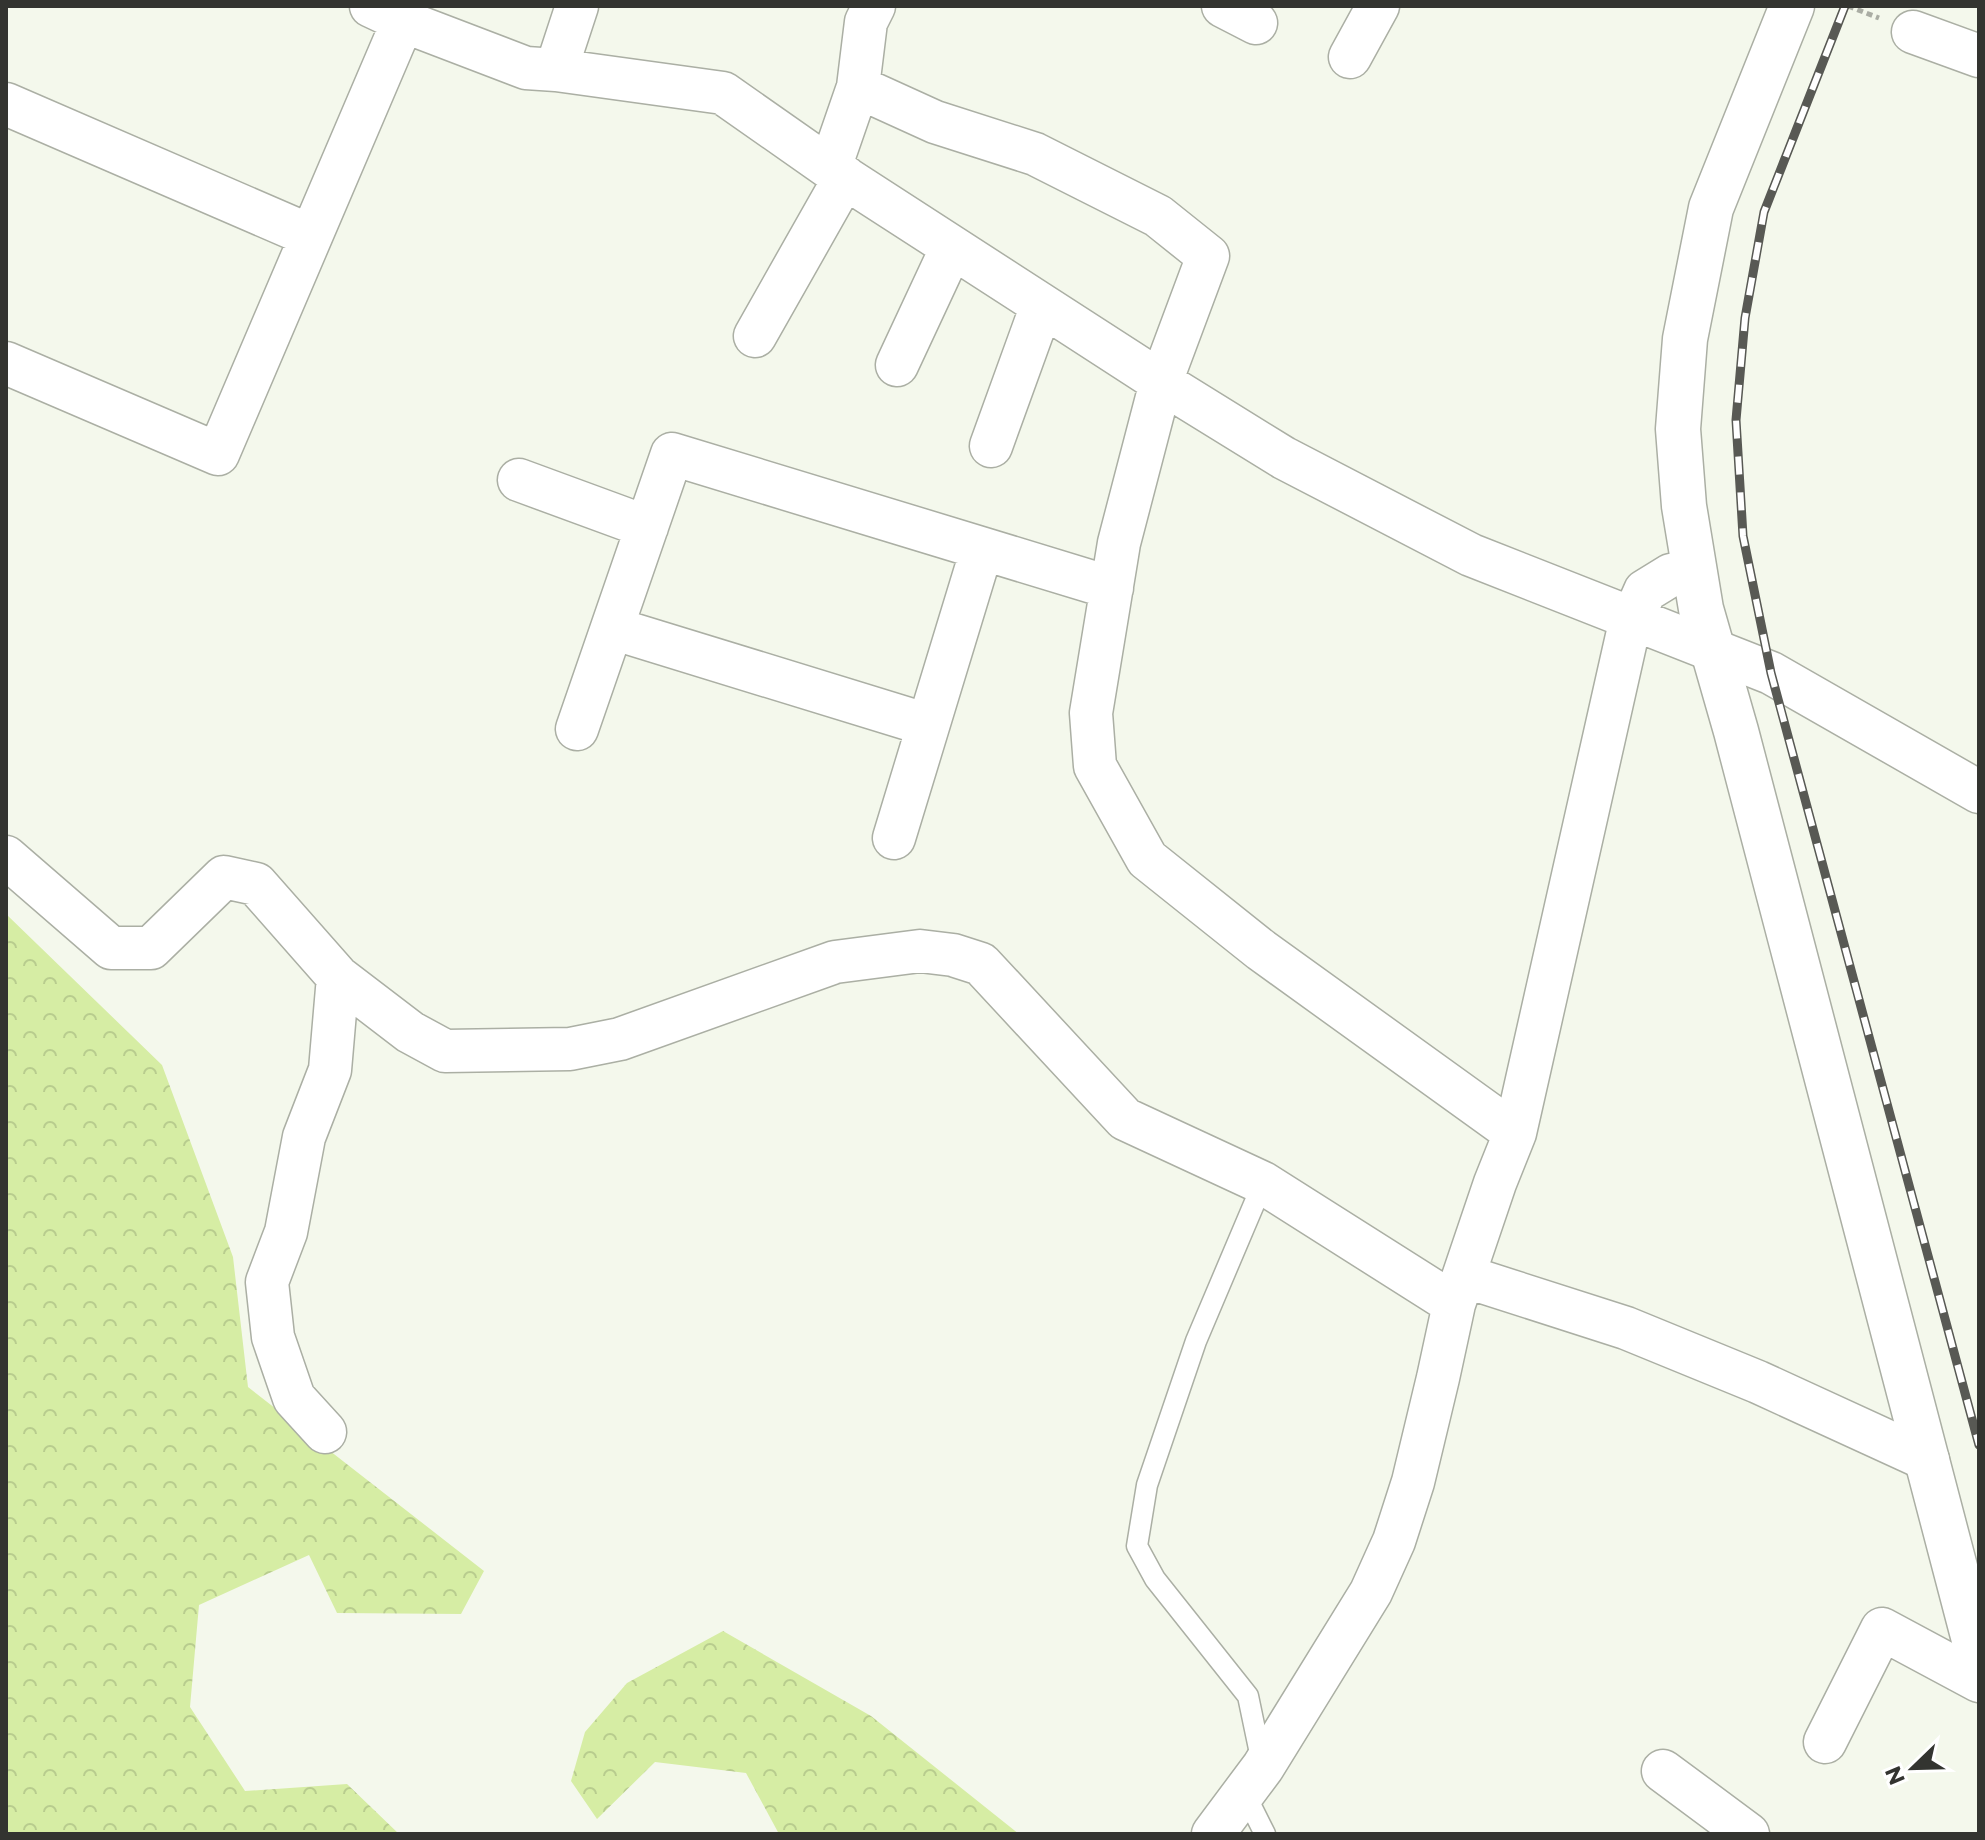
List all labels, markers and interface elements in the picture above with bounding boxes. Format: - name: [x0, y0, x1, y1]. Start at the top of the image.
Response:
- north arrow: [1873, 1728, 1953, 1808]
- text: N: [1879, 1762, 1911, 1789]

